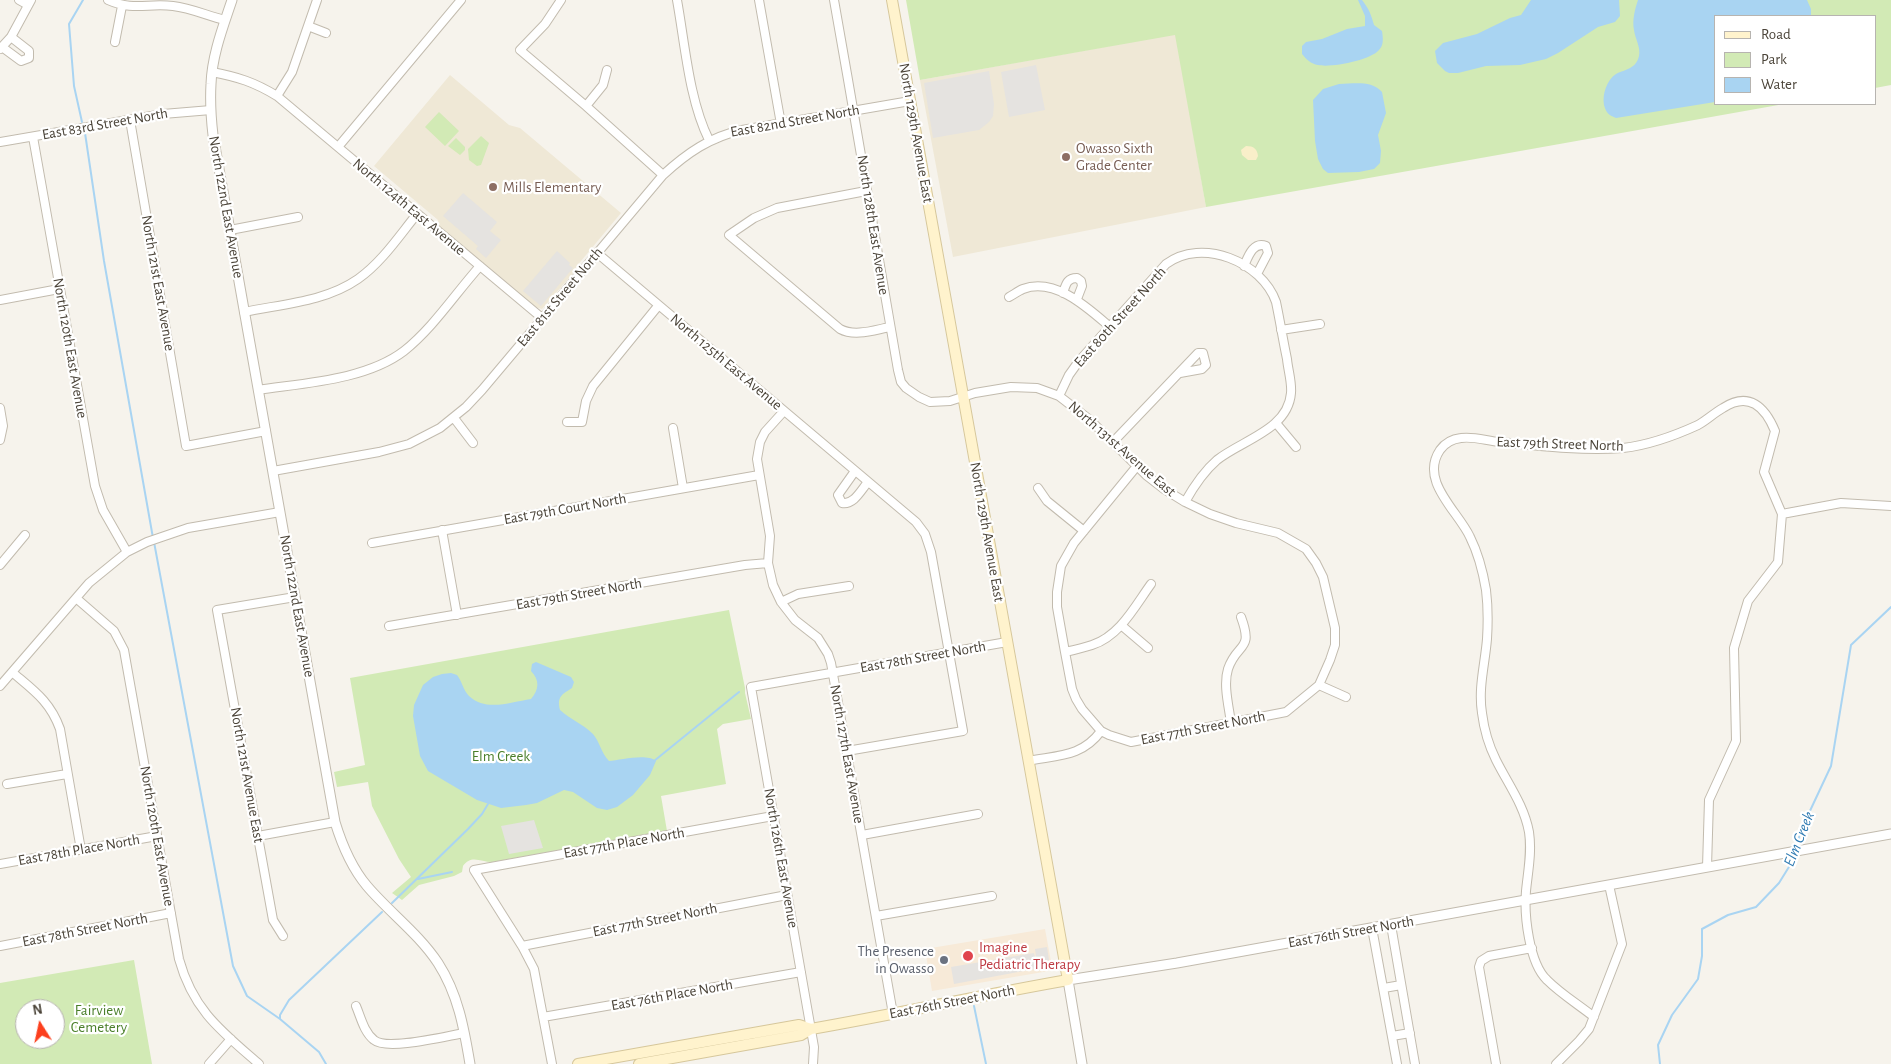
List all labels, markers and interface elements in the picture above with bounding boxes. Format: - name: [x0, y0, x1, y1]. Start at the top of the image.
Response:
- legend: [1714, 15, 1876, 105]
- text: Road: [1761, 27, 1791, 42]
- text: Park: [1761, 52, 1787, 67]
- street label: North 129th Avenue East: [895, 62, 937, 204]
- text: Water: [1761, 77, 1797, 92]
- street label: East 82nd Street North: [729, 101, 861, 141]
- street label: East 83rd Street North: [41, 104, 169, 144]
- street label: North 122nd East Avenue: [205, 134, 247, 280]
- place label: Owasso Sixth Grade Center: [1076, 139, 1153, 174]
- marker: Owasso Sixth Grade Center: [1060, 151, 1072, 163]
- street label: North 128th East Avenue: [853, 154, 893, 296]
- street label: North 124th East Avenue: [349, 155, 469, 259]
- place label: Mills Elementary: [503, 178, 601, 196]
- marker: Mills Elementary: [487, 181, 499, 193]
- street label: North 121st East Avenue: [137, 214, 179, 352]
- street label: East 81st Street North: [513, 244, 607, 350]
- street label: East 80th Street North: [1070, 263, 1170, 371]
- street label: North 120th East Avenue: [49, 276, 91, 420]
- street label: North 125th East Avenue: [666, 310, 786, 414]
- street label: North 131st Avenue East: [1064, 397, 1180, 501]
- street label: East 79th Street North: [1496, 433, 1624, 455]
- street label: North 129th Avenue East: [966, 461, 1008, 603]
- street label: East 79th Court North: [502, 489, 628, 529]
- street label: North 122nd East Avenue: [276, 533, 318, 679]
- street label: East 79th Street North: [515, 574, 643, 614]
- street label: East 78th Street North: [859, 637, 987, 677]
- street label: North 127th East Avenue: [826, 683, 868, 825]
- street label: North 121st Avenue East: [226, 706, 268, 844]
- street label: East 77th Street North: [1139, 707, 1267, 749]
- park label: Elm Creek: [472, 747, 530, 765]
- street label: North 120th East Avenue: [136, 764, 178, 908]
- street label: North 126th East Avenue: [760, 787, 802, 929]
- water label: Elm Creek: [1779, 809, 1819, 869]
- street label: East 77th Place North: [562, 824, 686, 862]
- street label: East 78th Place North: [17, 830, 141, 870]
- street label: East 77th Street North: [591, 899, 719, 941]
- street label: East 78th Street North: [21, 909, 149, 951]
- street label: East 76th Street North: [1287, 912, 1415, 952]
- place label: Imagine Pediatric Therapy: [979, 938, 1080, 973]
- place label: The Presence in Owasso: [857, 942, 934, 977]
- marker: Imagine Pediatric Therapy: [961, 949, 975, 963]
- marker: The Presence in Owasso: [938, 954, 950, 966]
- street label: East 76th Place North: [610, 975, 734, 1015]
- street label: East 76th Street North: [888, 981, 1016, 1023]
- north arrow: [15, 999, 65, 1049]
- park label: Fairview Cemetery: [71, 1001, 127, 1036]
- text: N: [32, 1002, 44, 1018]

